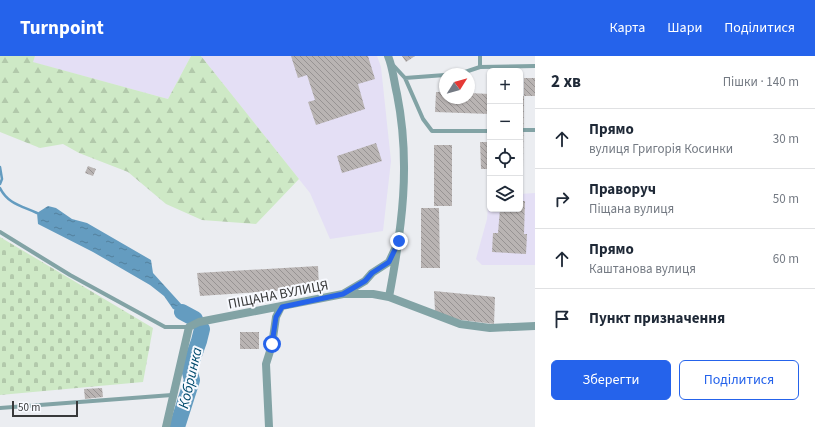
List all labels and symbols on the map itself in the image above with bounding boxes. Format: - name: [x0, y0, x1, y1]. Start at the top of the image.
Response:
- north arrow: [439, 68, 475, 104]
- route end: [390, 232, 408, 250]
- street label: ПІЩАНА ВУЛИЦЯ: [226, 275, 330, 315]
- route start: [263, 335, 281, 353]
- water label: Кобринка: [173, 345, 208, 411]
- scale bar: [12, 399, 78, 418]

